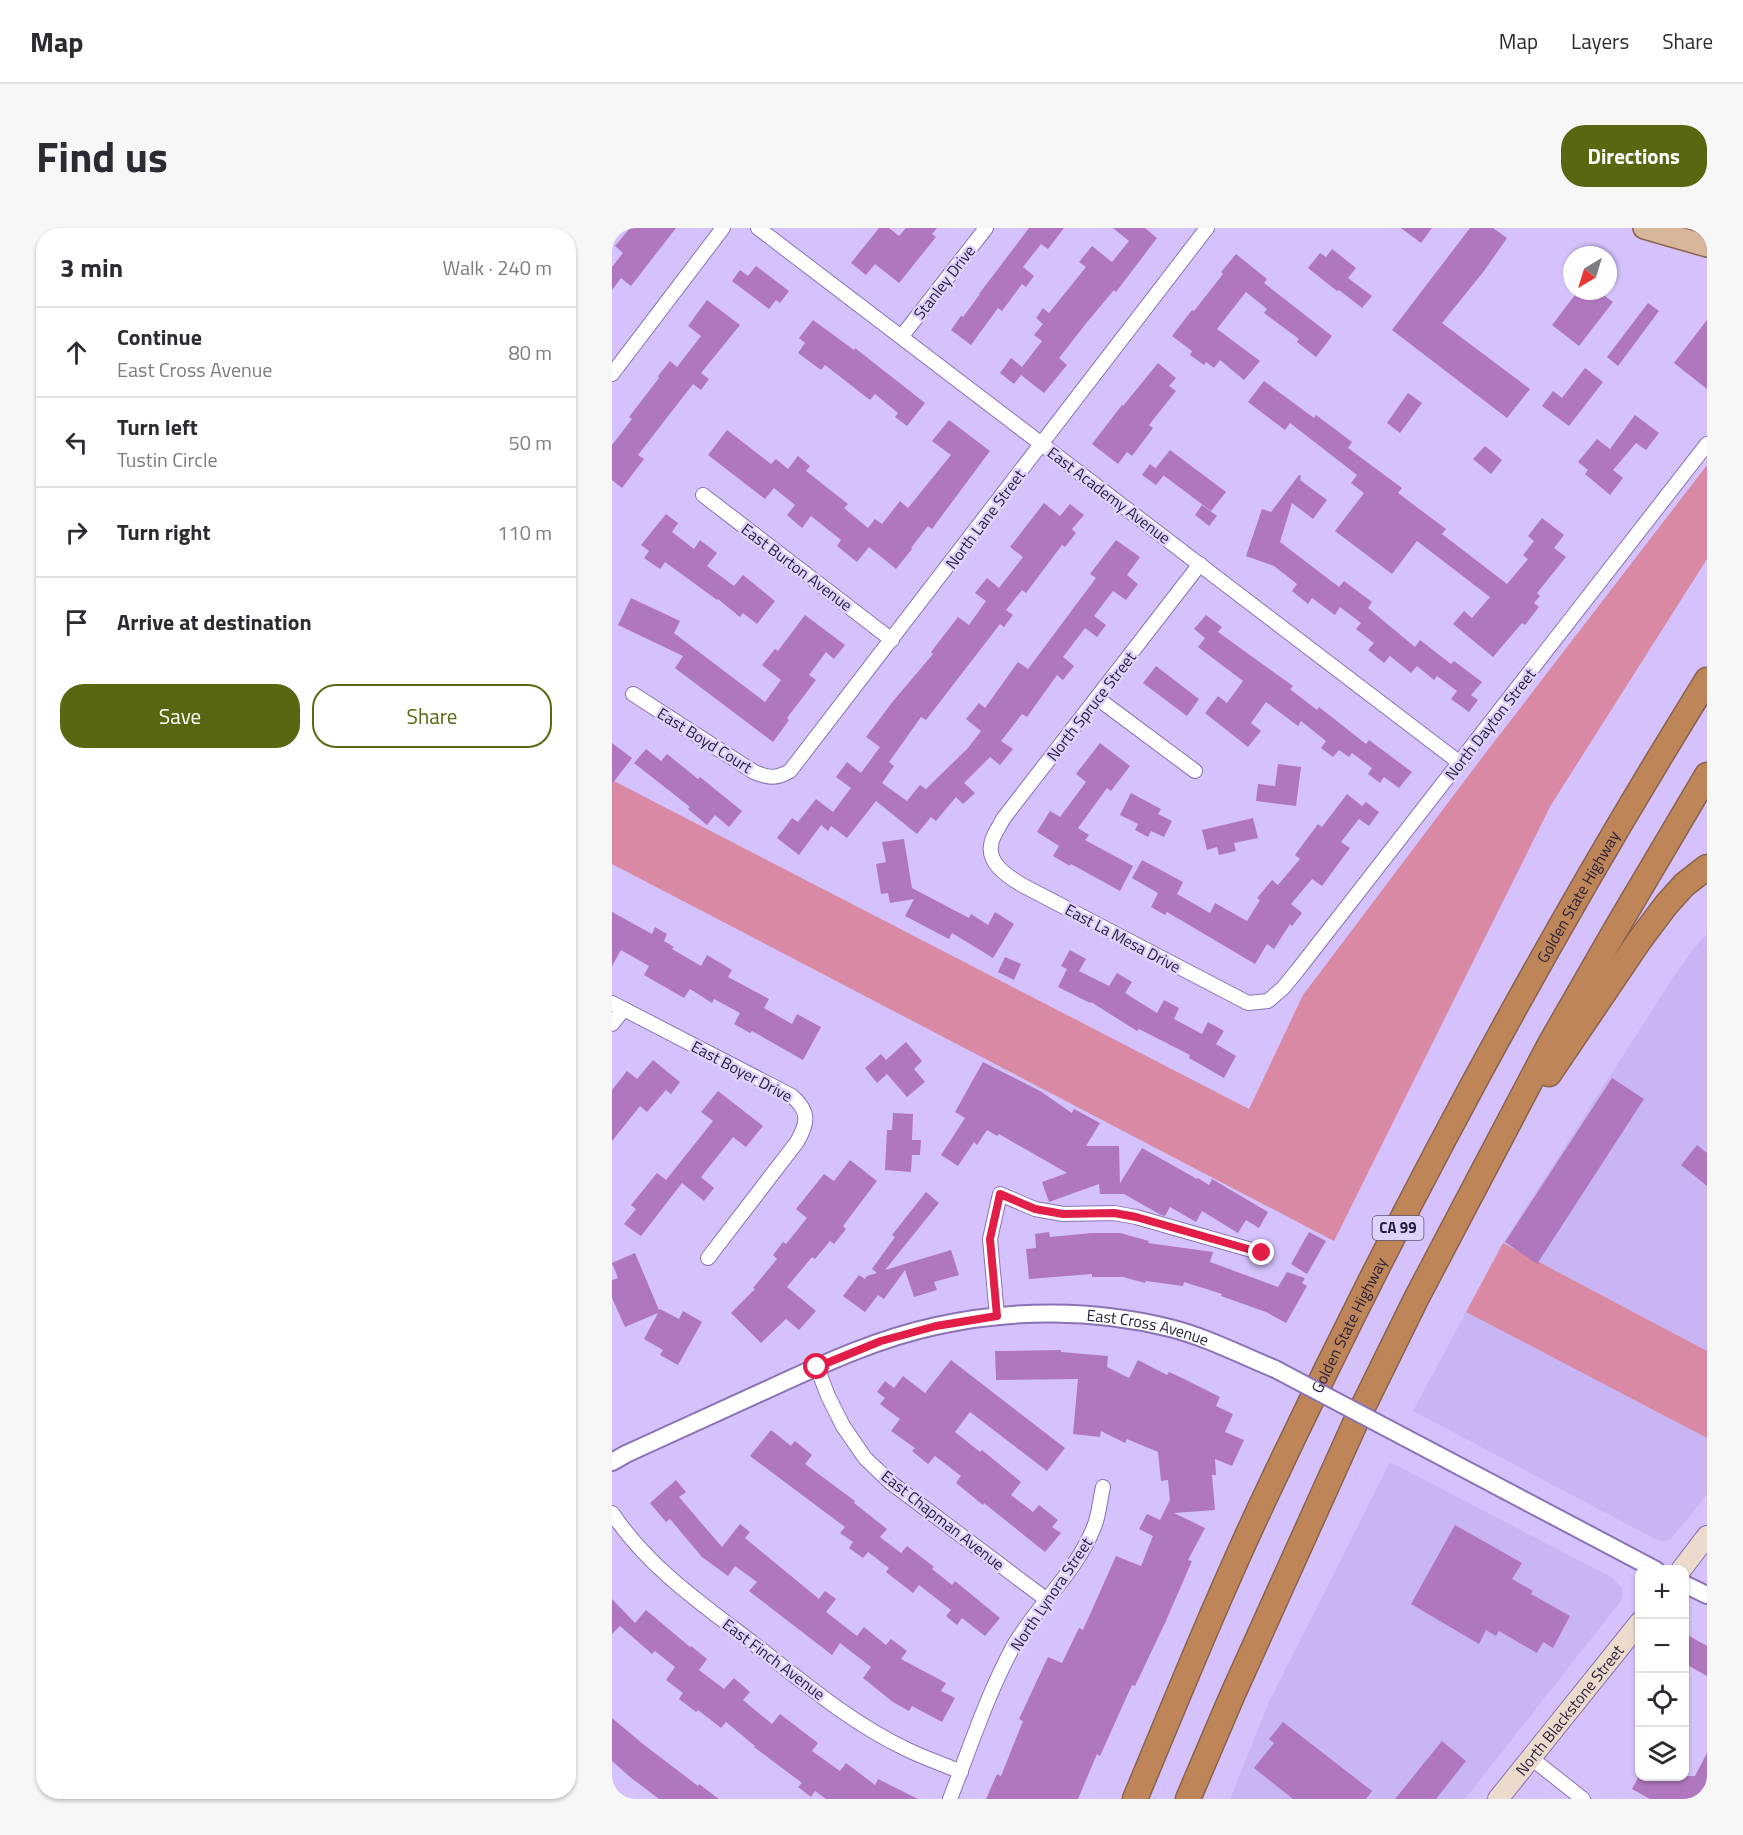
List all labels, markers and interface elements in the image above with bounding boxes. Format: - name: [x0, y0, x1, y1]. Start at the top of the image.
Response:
- text: Map: [30, 20, 84, 63]
- text: Map: [1499, 25, 1538, 57]
- text: Layers: [1571, 25, 1629, 57]
- text: Share: [1662, 25, 1713, 57]
- text: Find us: [36, 124, 168, 188]
- button: Directions: [1561, 125, 1707, 187]
- street label: Stanley Drive: [907, 240, 981, 324]
- north arrow: [1563, 246, 1617, 300]
- text: 3 min: [60, 248, 123, 287]
- text: Walk · 240 m: [443, 252, 552, 283]
- text: Continue: [117, 320, 202, 354]
- icon: ahead: [60, 336, 93, 369]
- text: 80 m: [508, 337, 552, 368]
- text: East Cross Avenue: [117, 354, 272, 385]
- text: Turn left: [117, 410, 198, 444]
- icon: left: [60, 426, 93, 459]
- text: 50 m: [508, 427, 552, 458]
- street label: East Academy Avenue: [1042, 441, 1176, 549]
- text: Tustin Circle: [117, 444, 218, 475]
- street label: North Lane Street: [939, 464, 1031, 574]
- text: Turn right: [117, 515, 211, 549]
- icon: right: [60, 516, 93, 549]
- text: 110 m: [497, 517, 552, 548]
- street label: East Burton Avenue: [736, 517, 858, 617]
- text: Arrive at destination: [117, 605, 312, 639]
- icon: arrive: [60, 606, 93, 639]
- street label: North Spruce Street: [1041, 646, 1142, 766]
- street label: North Dayton Street: [1439, 663, 1542, 785]
- button: Save: [60, 684, 300, 748]
- button: Share: [312, 684, 552, 748]
- street label: East Boyd Court: [653, 701, 757, 779]
- street label: Golden State Highway: [1530, 826, 1626, 967]
- street label: East La Mesa Drive: [1061, 897, 1185, 979]
- street label: East Boyer Drive: [687, 1034, 797, 1108]
- road number: CA 99: [1372, 1216, 1424, 1240]
- route end: [1248, 1239, 1274, 1265]
- street label: Golden State Highway: [1305, 1253, 1393, 1397]
- street label: East Cross Avenue: [1086, 1303, 1212, 1352]
- route start: [803, 1353, 829, 1379]
- street label: East Chapman Avenue: [876, 1464, 1010, 1576]
- street label: North Lynora Street: [1004, 1532, 1098, 1656]
- map controls: [1635, 1565, 1689, 1781]
- button: +: [1635, 1565, 1689, 1619]
- street label: East Finch Avenue: [718, 1612, 830, 1706]
- button: −: [1635, 1619, 1689, 1673]
- street label: North Blackstone Street: [1509, 1639, 1630, 1781]
- button: locate: [1635, 1673, 1689, 1727]
- button: layers: [1635, 1727, 1689, 1781]

